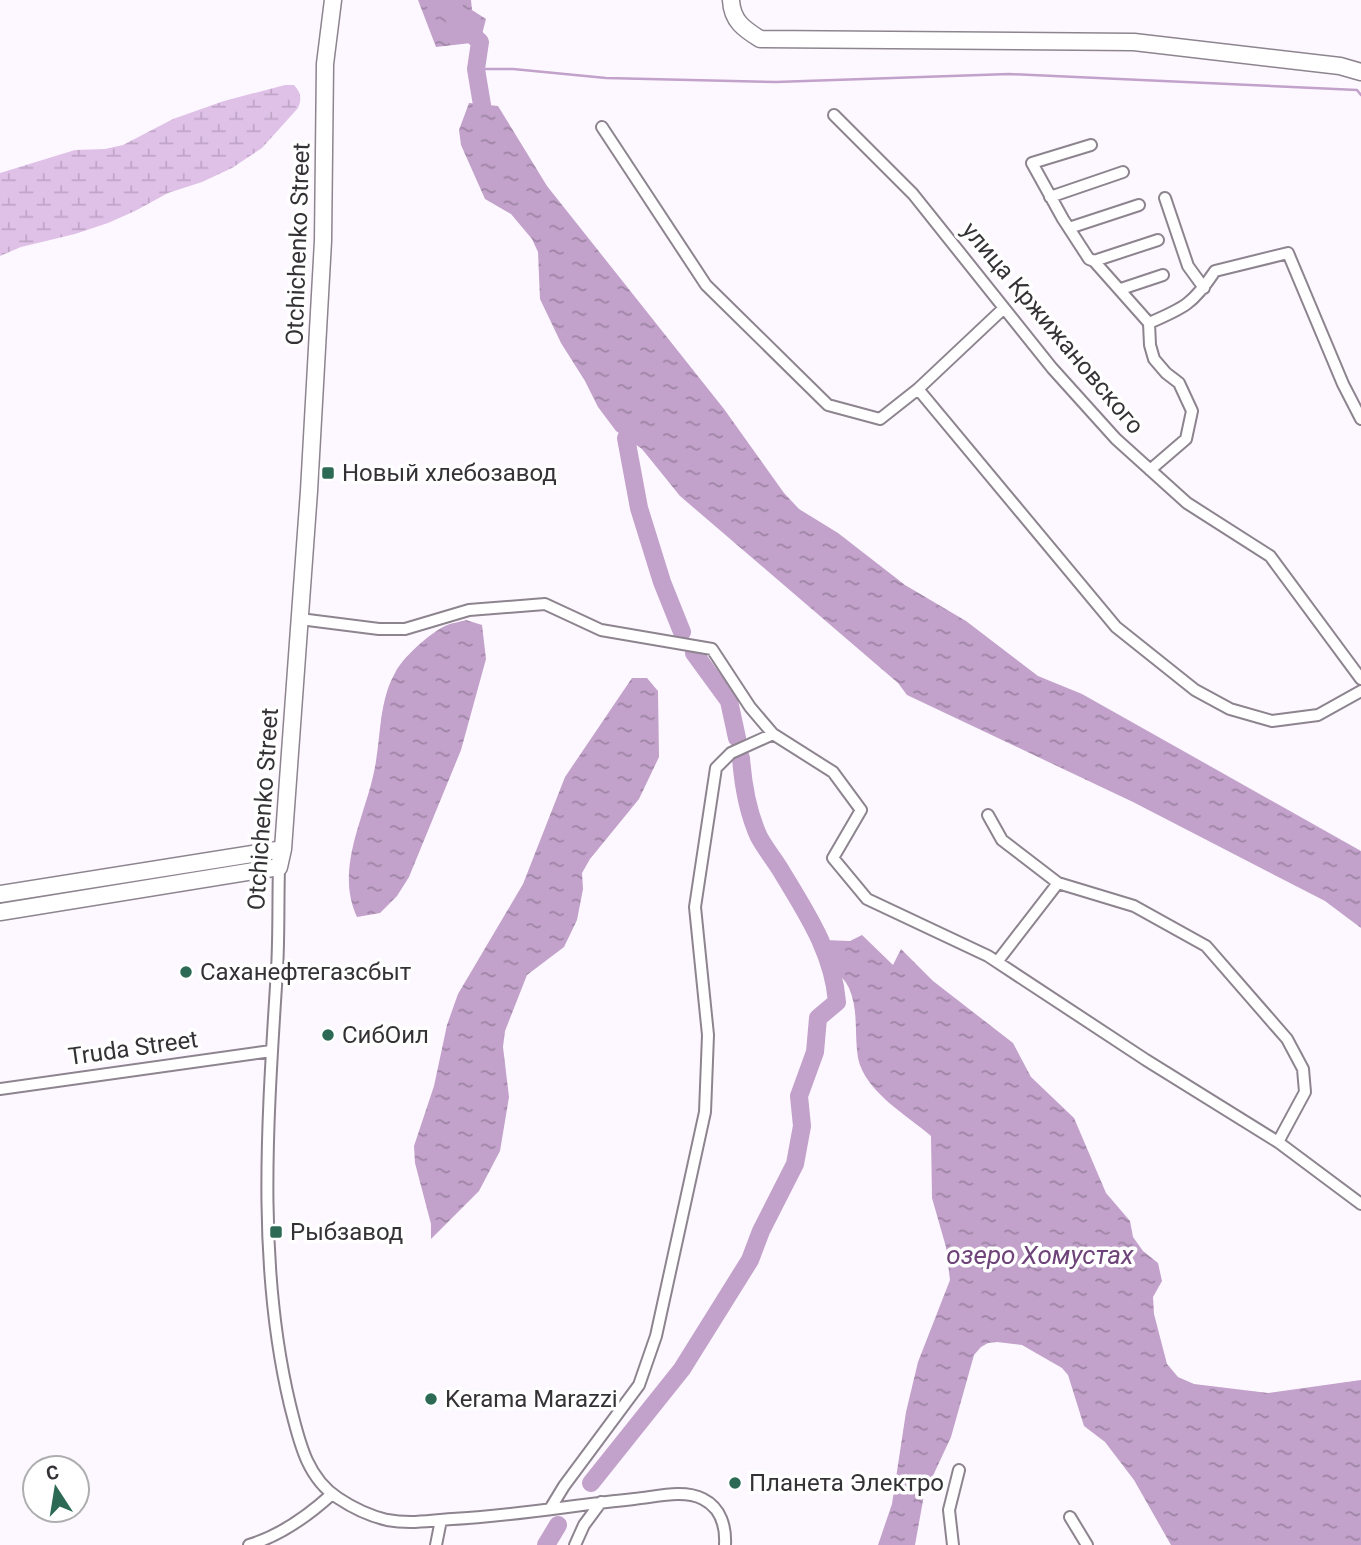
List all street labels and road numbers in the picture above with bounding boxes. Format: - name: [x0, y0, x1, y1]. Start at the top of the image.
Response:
- street label: Otchichenko Street: [280, 142, 316, 346]
- street label: улица Кржижановского: [956, 216, 1150, 440]
- street label: Otchichenko Street: [242, 707, 284, 911]
- street label: Truda Street: [66, 1025, 200, 1071]

